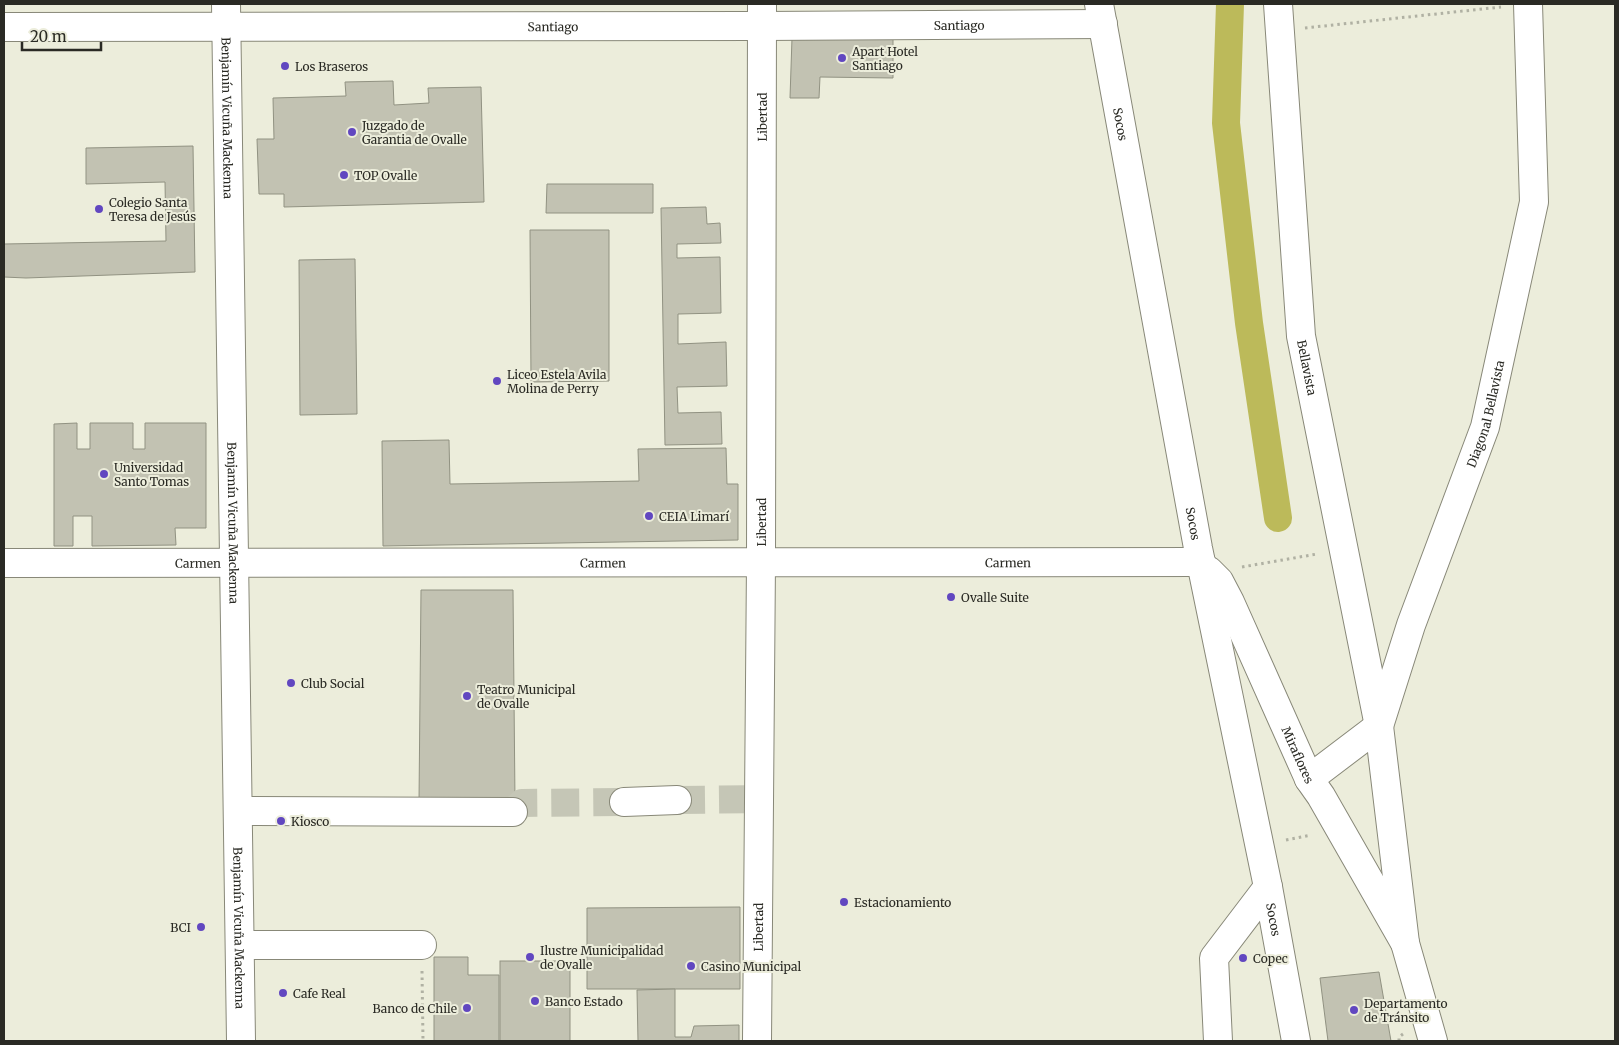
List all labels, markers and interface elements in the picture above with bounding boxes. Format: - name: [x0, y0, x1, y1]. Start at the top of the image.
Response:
- street label: Santiago: [934, 17, 984, 32]
- street label: Santiago: [528, 19, 578, 34]
- scale bar: [22, 20, 101, 52]
- text: 20 m: [30, 27, 67, 46]
- street label: Benjamín Vicuña Mackenna: [219, 37, 236, 200]
- place label: Apart Hotel Santiago: [851, 44, 918, 73]
- marker: Apart Hotel Santiago: [836, 52, 848, 64]
- place label: Los Braseros: [295, 59, 368, 74]
- marker: Los Braseros: [279, 60, 291, 72]
- street label: Libertad: [754, 93, 769, 141]
- street label: Socos: [1110, 106, 1131, 142]
- place label: Juzgado de Garantia de Ovalle: [361, 118, 467, 147]
- marker: Juzgado de Garantia de Ovalle: [346, 126, 358, 138]
- place label: TOP Ovalle: [354, 168, 417, 183]
- marker: TOP Ovalle: [338, 169, 350, 181]
- place label: Colegio Santa Teresa de Jesús: [109, 195, 196, 224]
- marker: Colegio Santa Teresa de Jesús: [93, 203, 105, 215]
- street label: Bellavista: [1294, 339, 1320, 397]
- street label: Diagonal Bellavista: [1463, 358, 1507, 469]
- place label: Liceo Estela Avila Molina de Perry: [507, 367, 607, 396]
- marker: Liceo Estela Avila Molina de Perry: [491, 375, 503, 387]
- street label: Benjamín Vicuña Mackenna: [225, 442, 242, 605]
- place label: Universidad Santo Tomas: [114, 460, 189, 489]
- marker: Universidad Santo Tomas: [98, 468, 110, 480]
- street label: Libertad: [754, 498, 769, 546]
- street label: Socos: [1183, 506, 1204, 541]
- place label: CEIA Limarí: [659, 509, 730, 524]
- marker: CEIA Limarí: [643, 510, 655, 522]
- street label: Carmen: [175, 555, 221, 570]
- street label: Carmen: [580, 555, 626, 570]
- street label: Carmen: [985, 555, 1031, 570]
- place label: Ovalle Suite: [961, 590, 1029, 605]
- marker: Ovalle Suite: [945, 591, 957, 603]
- place label: Club Social: [301, 676, 365, 691]
- marker: Club Social: [285, 677, 297, 689]
- place label: Teatro Municipal de Ovalle: [477, 682, 576, 711]
- marker: Teatro Municipal de Ovalle: [461, 690, 473, 702]
- street label: Miraflores: [1279, 724, 1317, 786]
- place label: Kiosco: [291, 814, 329, 829]
- marker: Kiosco: [275, 815, 287, 827]
- street label: Benjamín Vicuña Mackenna: [231, 847, 248, 1009]
- place label: Estacionamiento: [854, 895, 951, 910]
- marker: Estacionamiento: [838, 896, 850, 908]
- street label: Socos: [1264, 902, 1284, 937]
- street label: Libertad: [750, 903, 766, 951]
- place label: BCI: [170, 920, 191, 935]
- marker: BCI: [195, 921, 207, 933]
- place label: Ilustre Municipalidad de Ovalle: [540, 943, 664, 972]
- marker: Ilustre Municipalidad de Ovalle: [524, 951, 536, 963]
- place label: Copec: [1253, 951, 1288, 966]
- marker: Copec: [1237, 952, 1249, 964]
- place label: Casino Municipal: [701, 959, 801, 974]
- marker: Casino Municipal: [685, 960, 697, 972]
- place label: Cafe Real: [293, 986, 346, 1001]
- marker: Cafe Real: [277, 987, 289, 999]
- place label: Banco Estado: [545, 994, 623, 1009]
- marker: Banco Estado: [529, 995, 541, 1007]
- place label: Departamento de Tránsito: [1364, 996, 1447, 1025]
- place label: Banco de Chile: [372, 1001, 457, 1016]
- marker: Banco de Chile: [461, 1002, 473, 1014]
- marker: Departamento de Tránsito: [1348, 1004, 1360, 1016]

